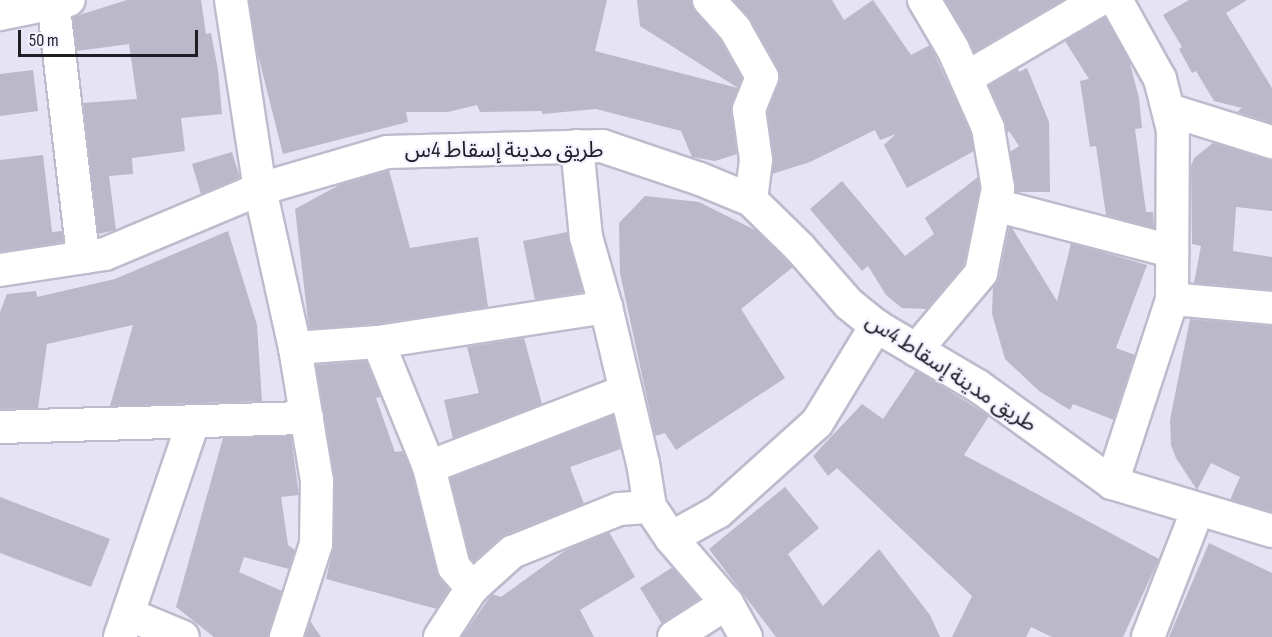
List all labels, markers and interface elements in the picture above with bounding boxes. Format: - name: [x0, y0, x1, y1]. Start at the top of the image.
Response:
- scale bar: [21, 18, 201, 56]
- text: 50 m: [29, 30, 59, 51]
- street label: طريق مدينة إسقاط 4س: [405, 138, 603, 164]
- street label: طريق مدينة إسقاط 4س: [860, 308, 1042, 438]

